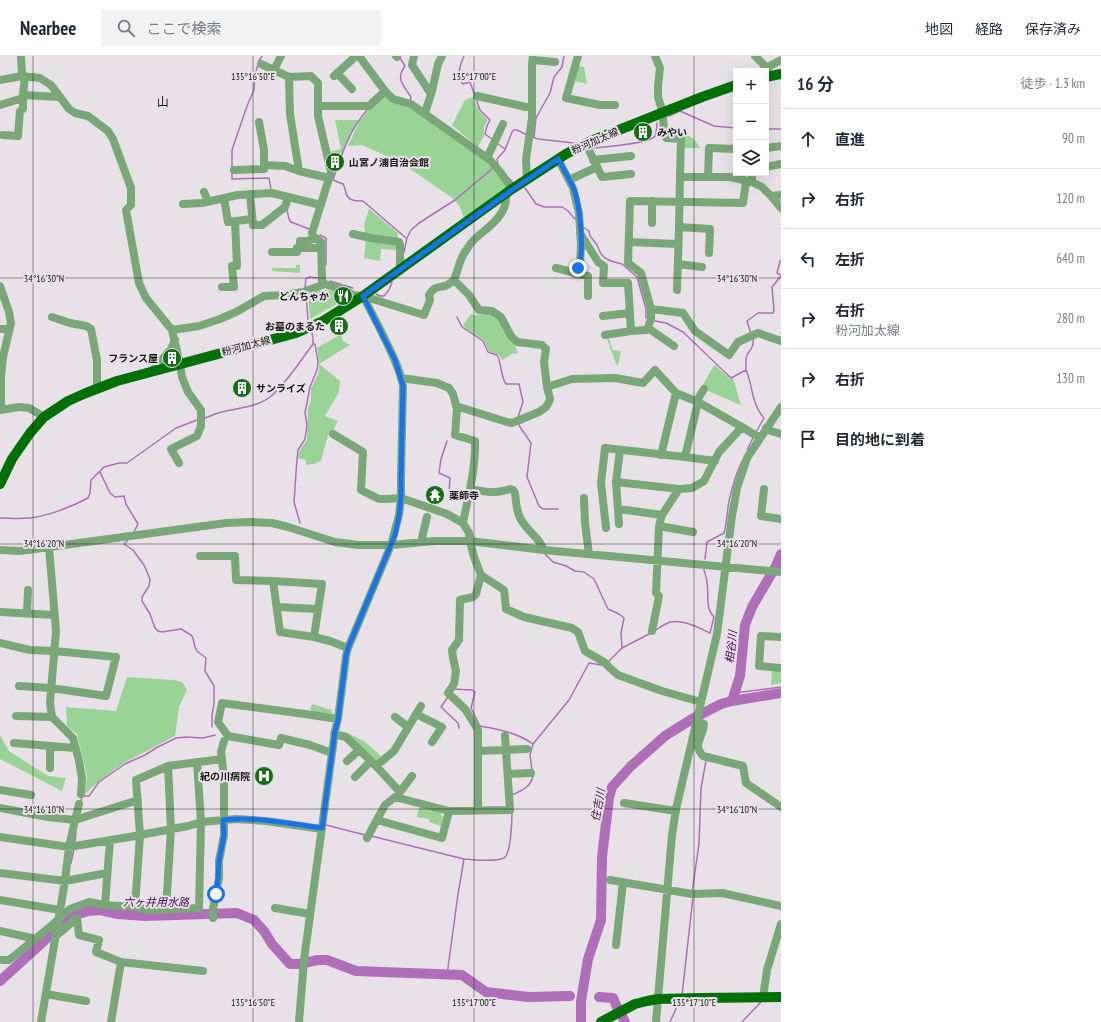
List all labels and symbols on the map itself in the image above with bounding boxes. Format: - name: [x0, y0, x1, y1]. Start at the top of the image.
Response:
- text: 135°16'50"E: [231, 70, 275, 83]
- text: 135°17'00"E: [452, 70, 496, 83]
- district label: 山: [157, 94, 169, 109]
- building icon: みやい: [632, 121, 654, 143]
- street label: 粉河加太線: [570, 125, 620, 157]
- place label: みやい: [657, 126, 687, 139]
- building icon: 山宮ノ浦自治会館: [324, 151, 346, 173]
- place label: 山宮ノ浦自治会館: [349, 156, 429, 169]
- route end: [569, 259, 587, 277]
- text: 34°16'30"N: [24, 272, 64, 285]
- text: 34°16'30"N: [717, 272, 757, 285]
- restaurant icon: どんちゃか: [332, 285, 354, 307]
- place label: どんちゃか: [279, 290, 329, 303]
- building icon: お墓のまるた: [328, 315, 350, 337]
- place label: お墓のまるた: [265, 320, 325, 333]
- street label: 粉河加太線: [220, 333, 272, 359]
- building icon: フランス屋: [161, 347, 183, 369]
- place label: フランス屋: [108, 352, 158, 365]
- building icon: サンライズ: [231, 377, 253, 399]
- place label: サンライズ: [256, 382, 306, 395]
- temple icon: 薬師寺: [424, 484, 446, 506]
- place label: 薬師寺: [449, 489, 479, 502]
- text: 34°16'20"N: [24, 537, 64, 550]
- text: 34°16'20"N: [717, 537, 757, 550]
- water label: 相谷川: [722, 629, 740, 664]
- hospital icon: 紀の川病院: [253, 765, 275, 787]
- place label: 紀の川病院: [200, 770, 250, 783]
- water label: 住吉川: [588, 787, 608, 822]
- text: 34°16'10"N: [24, 803, 64, 816]
- text: 34°16'10"N: [717, 803, 757, 816]
- route start: [207, 885, 225, 903]
- water label: 六ヶ井用水路: [123, 895, 190, 909]
- text: 135°16'50"E: [231, 996, 275, 1009]
- text: 135°17'00"E: [452, 996, 496, 1009]
- text: 135°17'10"E: [672, 996, 716, 1009]

